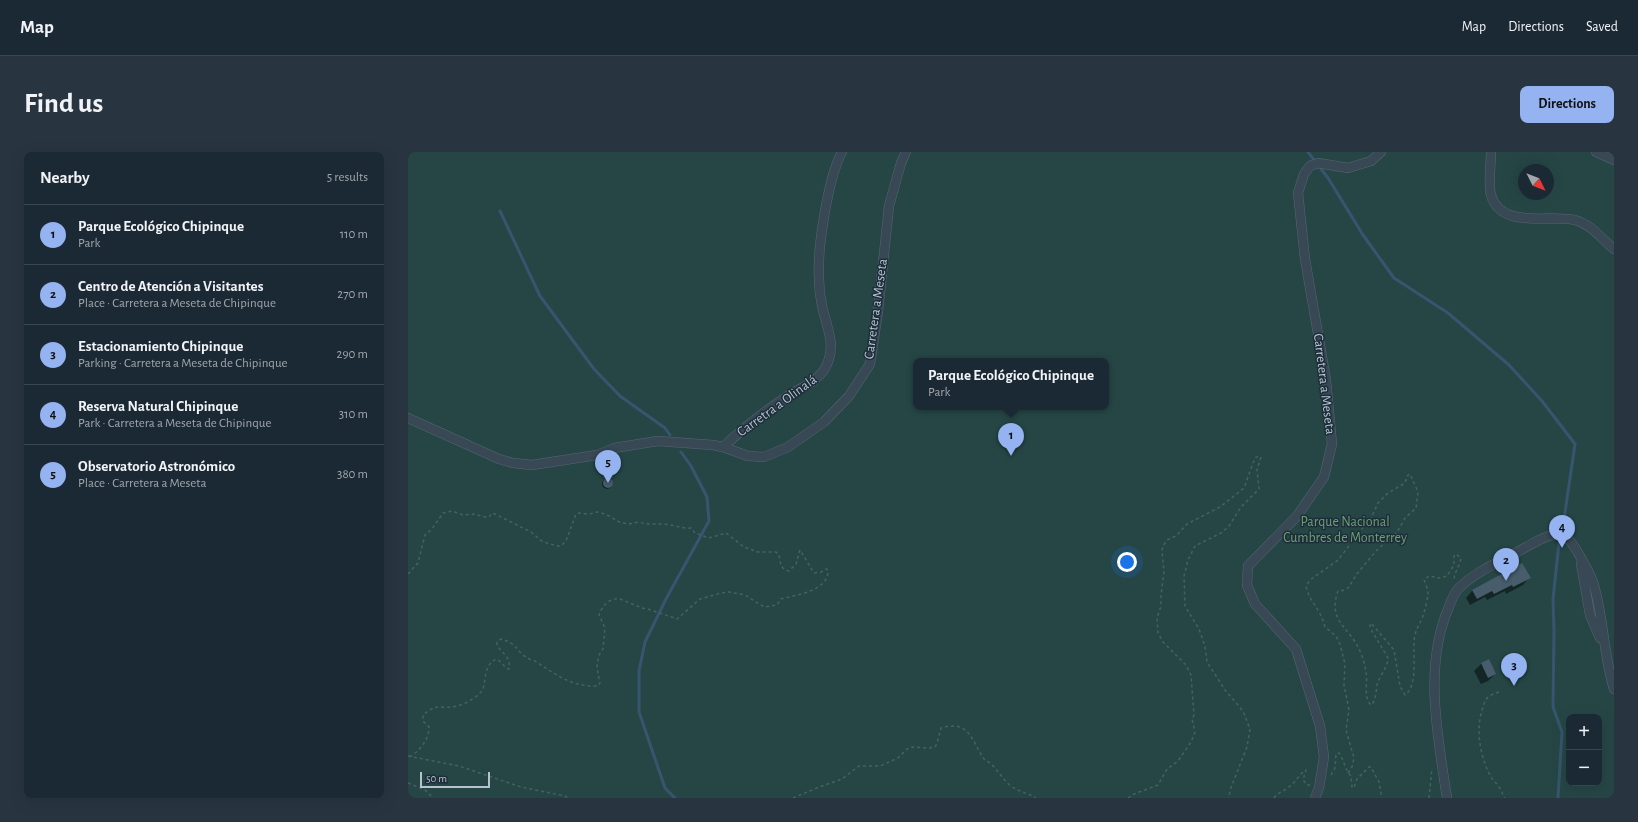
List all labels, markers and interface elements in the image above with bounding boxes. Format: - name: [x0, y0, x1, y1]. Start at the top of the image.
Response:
- text: Map: [20, 18, 54, 37]
- text: Map: [1462, 20, 1486, 34]
- text: Directions: [1508, 20, 1564, 34]
- text: Saved: [1586, 20, 1618, 34]
- button: Directions: [1520, 86, 1614, 123]
- text: Find us: [24, 90, 103, 118]
- north arrow: [1518, 164, 1554, 200]
- text: Nearby: [40, 169, 90, 186]
- text: 5 results: [327, 171, 368, 184]
- text: Parque Ecológico Chipinque: [78, 219, 244, 234]
- text: 1: [51, 228, 55, 241]
- text: 110 m: [340, 228, 368, 241]
- text: Park: [78, 237, 100, 250]
- street label: Carretera a Meseta: [862, 257, 890, 360]
- text: Centro de Atención a Visitantes: [78, 279, 263, 294]
- text: 2: [50, 288, 56, 301]
- text: 270 m: [337, 288, 368, 301]
- text: Place · Carretera a Meseta de Chipinque: [78, 297, 276, 310]
- street label: Carretera a Meseta: [1311, 333, 1337, 436]
- text: Estacionamiento Chipinque: [78, 339, 243, 354]
- text: 3: [50, 348, 56, 361]
- text: 290 m: [337, 348, 368, 361]
- text: Parking · Carretera a Meseta de Chipinque: [78, 357, 288, 370]
- popup: [913, 358, 1109, 410]
- text: Parque Ecológico Chipinque: [928, 368, 1094, 383]
- street label: Carretra a Olinalá: [735, 372, 820, 440]
- text: Park: [928, 386, 950, 399]
- text: Reserva Natural Chipinque: [78, 399, 238, 414]
- text: 4: [50, 408, 56, 421]
- text: 310 m: [339, 408, 368, 421]
- text: Park · Carretera a Meseta de Chipinque: [78, 417, 271, 430]
- pin: 1: [998, 423, 1024, 456]
- pin: 5: [595, 450, 621, 483]
- text: Observatorio Astronómico: [78, 459, 235, 474]
- text: 5: [50, 468, 56, 481]
- text: 380 m: [337, 468, 368, 481]
- text: Place · Carretera a Meseta: [78, 477, 207, 490]
- park label: Parque Nacional Cumbres de Monterrey: [1283, 515, 1407, 545]
- pin: 4: [1549, 515, 1575, 548]
- pin: 2: [1493, 548, 1519, 581]
- your location: [1117, 552, 1137, 572]
- pin: 3: [1501, 653, 1527, 686]
- map controls: [1566, 714, 1602, 786]
- button: +: [1566, 714, 1602, 750]
- button: −: [1566, 750, 1602, 786]
- scale bar: [420, 770, 490, 789]
- text: 50 m: [426, 773, 447, 784]

